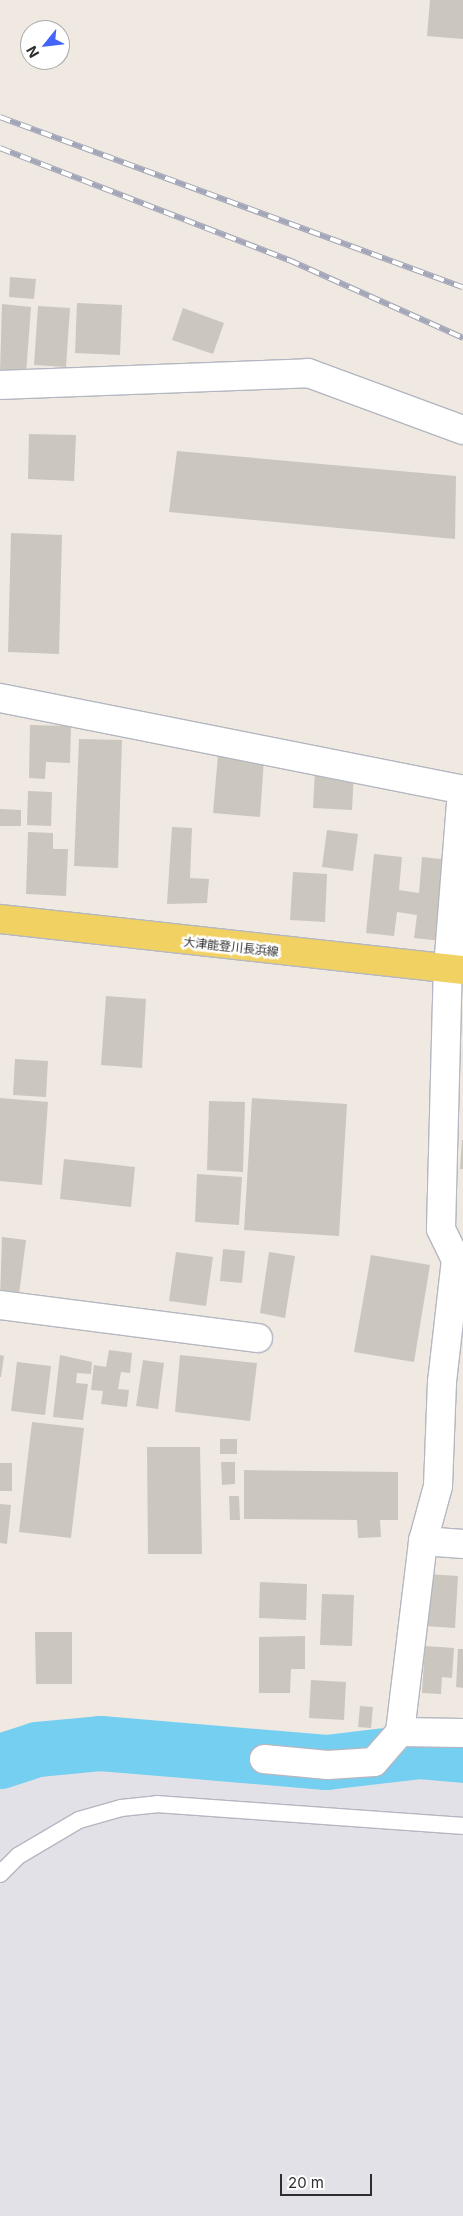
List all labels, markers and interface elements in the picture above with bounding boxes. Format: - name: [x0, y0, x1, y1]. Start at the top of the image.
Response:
- north arrow: [20, 20, 70, 70]
- text: N: [22, 43, 42, 61]
- street label: 大津能登川長浜線: [183, 935, 279, 959]
- scale bar: [283, 2164, 376, 2196]
- text: 20 m: [288, 2173, 324, 2192]

